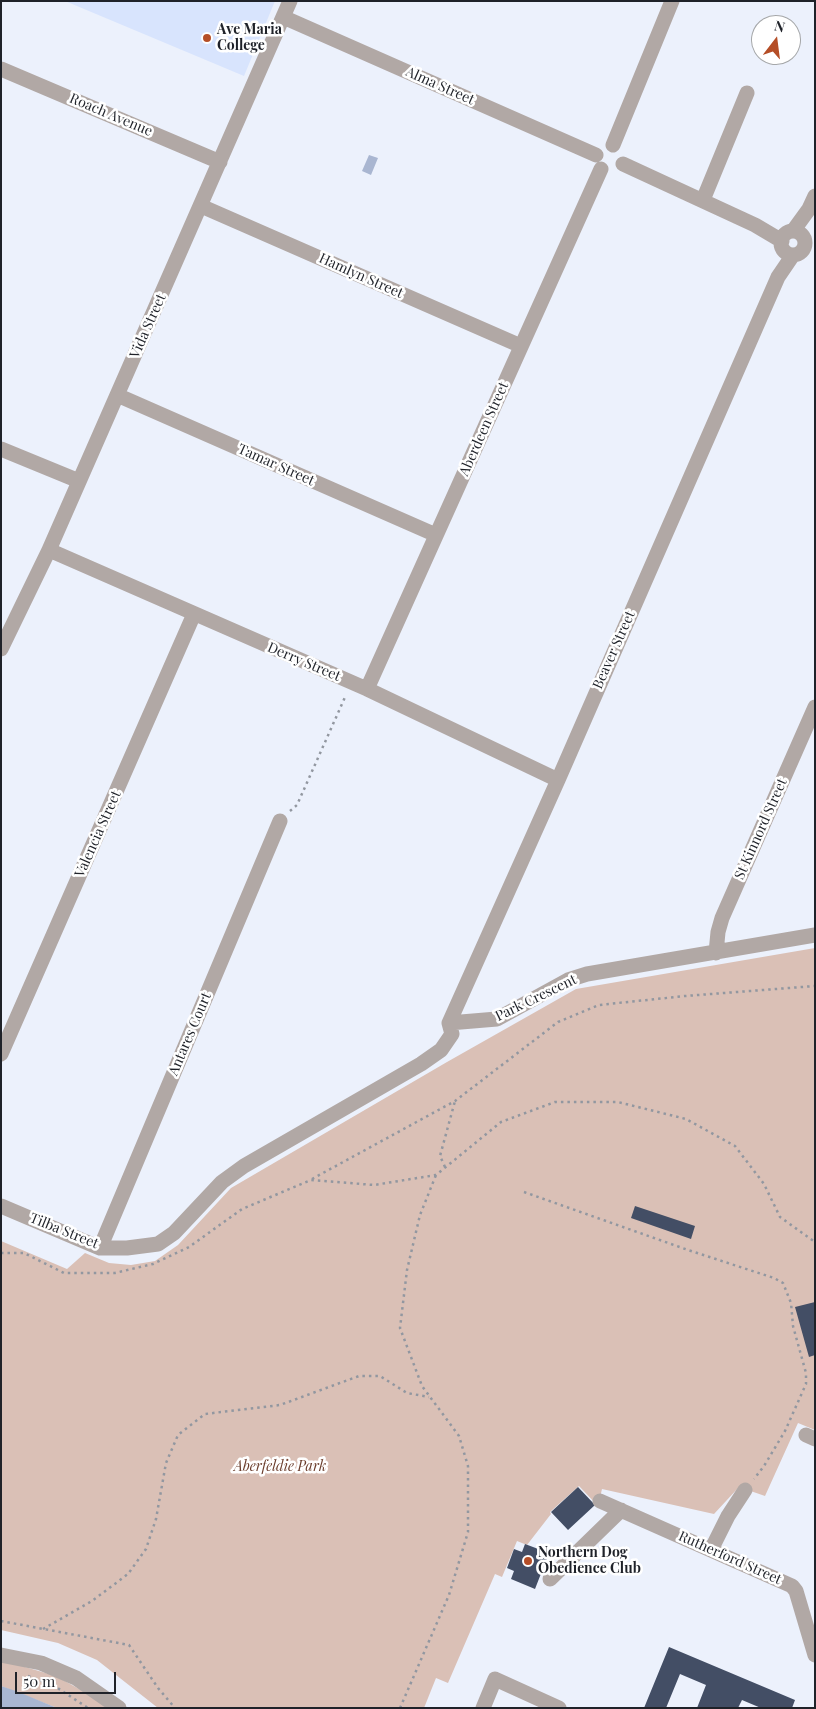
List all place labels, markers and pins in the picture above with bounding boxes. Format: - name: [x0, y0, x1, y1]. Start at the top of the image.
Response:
- place label: Ave Maria College: [217, 22, 282, 54]
- marker: Ave Maria College: [201, 32, 213, 44]
- place label: Northern Dog Obedience Club: [538, 1545, 641, 1578]
- marker: Northern Dog Obedience Club: [522, 1555, 534, 1567]

